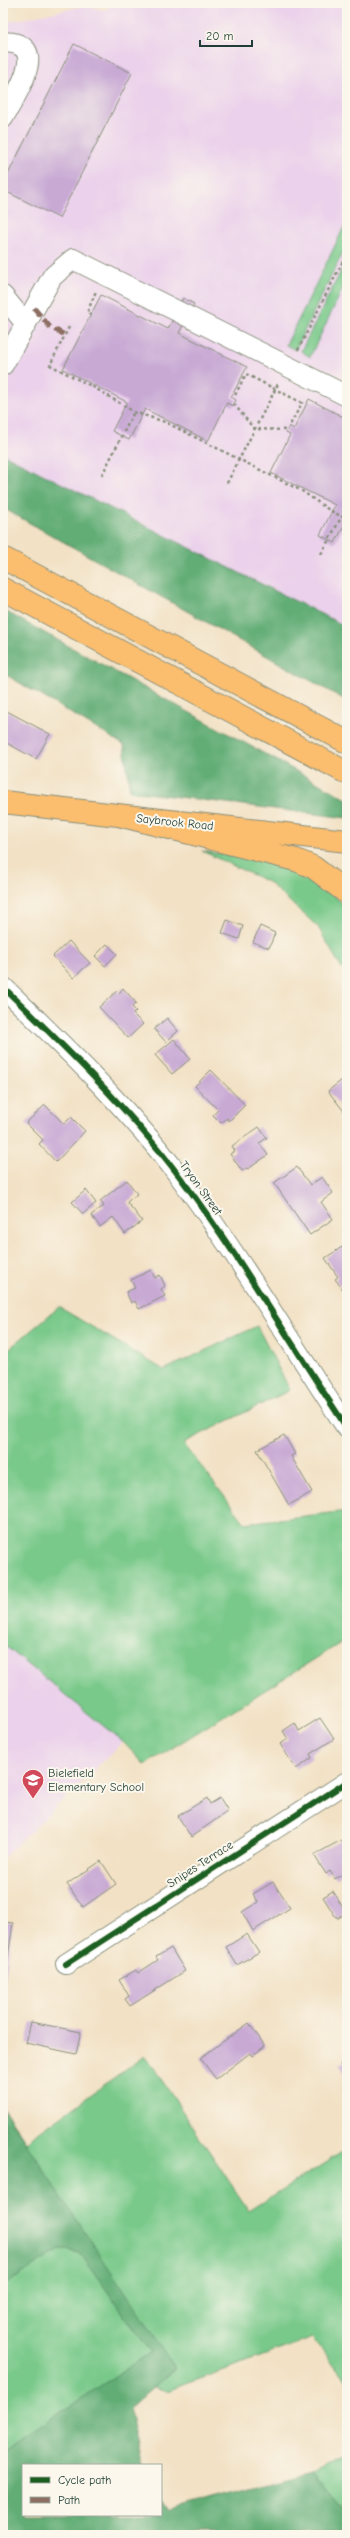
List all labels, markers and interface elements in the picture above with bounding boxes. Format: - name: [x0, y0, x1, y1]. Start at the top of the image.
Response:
- scale bar: [200, 22, 252, 48]
- text: 20 m: [206, 29, 234, 43]
- street label: Saybrook Road: [136, 811, 214, 833]
- street label: Tryon Street: [177, 1158, 226, 1218]
- place label: Bielefield Elementary School: [48, 1766, 144, 1794]
- school or university icon: Bielefield Elementary School: [20, 1767, 46, 1800]
- street label: Snipes Terrace: [164, 1837, 236, 1891]
- legend: [22, 2464, 162, 2516]
- text: Cycle path: [58, 2473, 111, 2487]
- text: Path: [58, 2493, 80, 2507]

